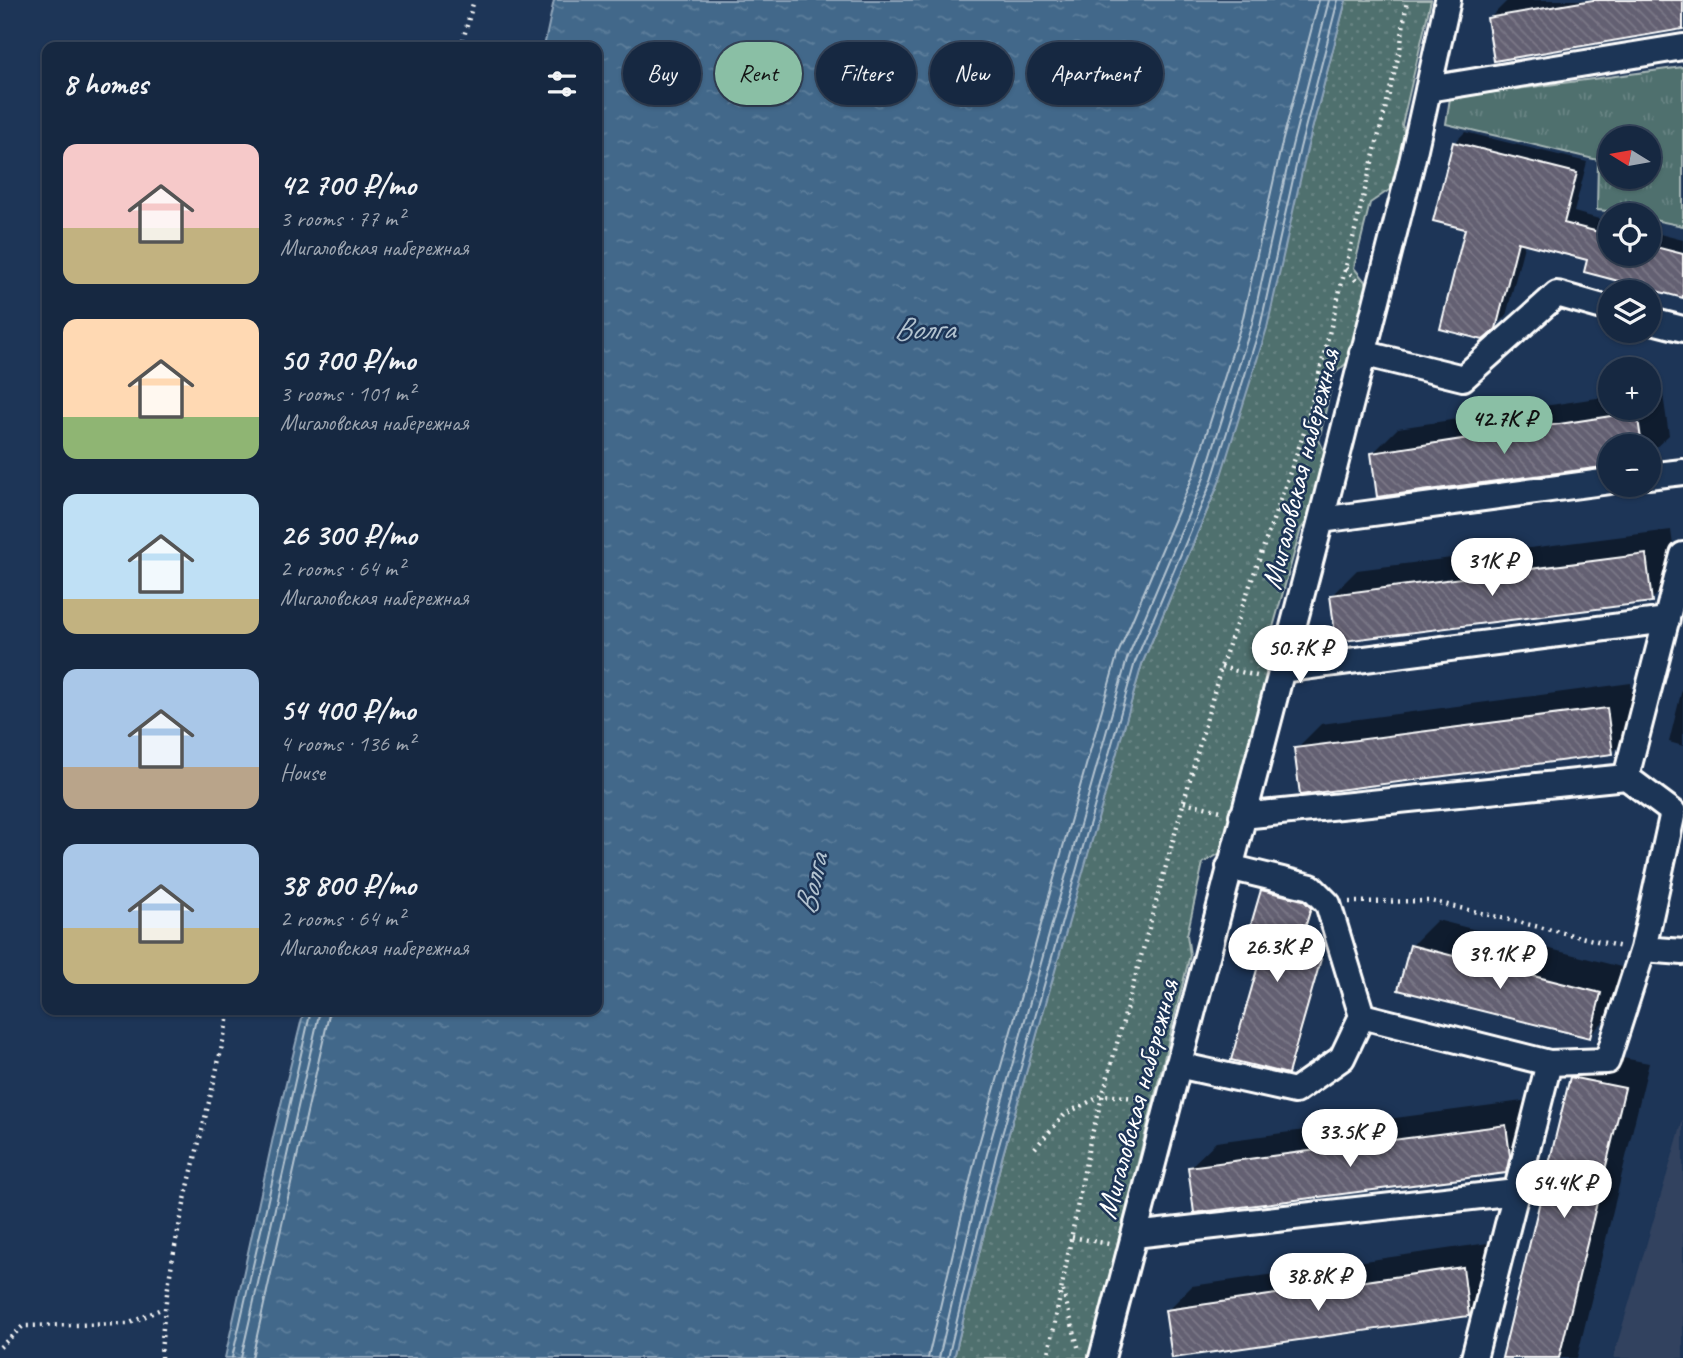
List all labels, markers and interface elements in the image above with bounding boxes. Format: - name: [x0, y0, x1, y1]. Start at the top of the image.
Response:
- chip: Buy: [623, 42, 701, 105]
- chip: Rent: [715, 42, 802, 105]
- chip: Filters: [816, 42, 916, 105]
- chip: New: [930, 42, 1013, 105]
- chip: Apartment: [1027, 42, 1163, 105]
- text: 8 homes: [63, 65, 148, 103]
- icon: filters: [543, 65, 581, 103]
- north arrow: [1598, 126, 1661, 189]
- map controls: [1598, 126, 1661, 497]
- text: 42 700 ₽/mo: [280, 166, 416, 204]
- icon: home: [119, 172, 203, 256]
- button: locate: [1598, 203, 1661, 266]
- text: 3 rooms · 77 m²: [280, 204, 404, 233]
- text: Мигаловская набережная: [280, 233, 469, 262]
- button: layers: [1598, 280, 1661, 343]
- water label: Волга: [894, 308, 958, 349]
- text: 50 700 ₽/mo: [280, 341, 415, 379]
- street label: Мигаловская набережная: [1252, 344, 1349, 593]
- icon: home: [119, 347, 203, 431]
- button: +: [1598, 357, 1661, 420]
- text: 3 rooms · 101 m²: [280, 379, 415, 408]
- pin: 42.7K ₽: [1439, 396, 1569, 456]
- text: 42.7K ₽: [1472, 404, 1536, 433]
- text: Мигаловская набережная: [280, 408, 469, 437]
- button: −: [1598, 434, 1661, 497]
- text: 26 300 ₽/mo: [280, 516, 417, 554]
- icon: home: [119, 522, 203, 606]
- pin: 31K ₽: [1443, 538, 1541, 598]
- text: 31K ₽: [1467, 546, 1517, 575]
- text: 2 rooms · 64 m²: [280, 554, 404, 583]
- text: Мигаловская набережная: [280, 583, 469, 612]
- pin: 50.7K ₽: [1235, 626, 1365, 685]
- text: 50.7K ₽: [1268, 633, 1332, 662]
- text: 54 400 ₽/mo: [280, 691, 415, 729]
- icon: home: [119, 697, 203, 781]
- text: 4 rooms · 136 m²: [280, 729, 415, 758]
- text: House: [280, 758, 325, 787]
- water label: Волга: [784, 847, 839, 918]
- text: 38 800 ₽/mo: [280, 866, 416, 904]
- icon: home: [119, 872, 203, 956]
- text: 2 rooms · 64 m²: [280, 904, 404, 933]
- pin: 26.3K ₽: [1212, 925, 1342, 984]
- text: 26.3K ₽: [1244, 932, 1310, 961]
- pin: 39.1K ₽: [1435, 932, 1565, 991]
- text: Мигаловская набережная: [280, 933, 469, 962]
- text: 39.1K ₽: [1468, 939, 1532, 968]
- street label: Мигаловская набережная: [1087, 974, 1188, 1223]
- pin: 33.5K ₽: [1285, 1110, 1415, 1169]
- text: 33.5K ₽: [1318, 1117, 1382, 1146]
- pin: 54.4K ₽: [1499, 1160, 1629, 1220]
- text: 54.4K ₽: [1532, 1168, 1596, 1197]
- pin: 38.8K ₽: [1253, 1254, 1383, 1313]
- text: 38.8K ₽: [1286, 1261, 1350, 1290]

